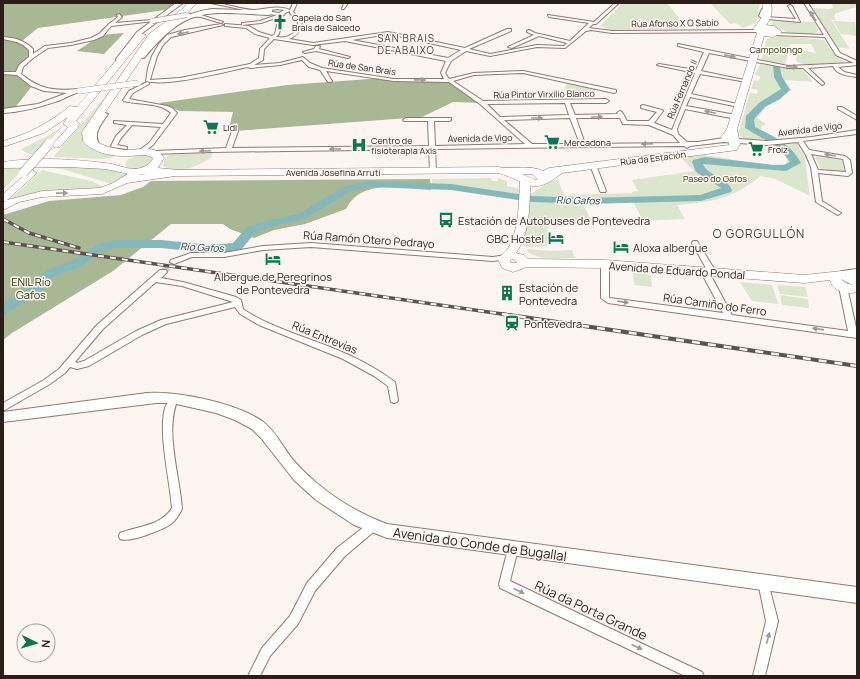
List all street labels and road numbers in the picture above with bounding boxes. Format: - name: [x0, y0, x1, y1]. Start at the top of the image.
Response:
- street label: Rúa Afonso X O Sabio: [631, 16, 719, 30]
- street label: Rúa de San Brais: [327, 56, 397, 78]
- street label: Rúa Fernando II: [664, 57, 700, 121]
- street label: Rúa Pintor Virxilio Blanco: [493, 87, 595, 101]
- street label: Avenida de Vigo: [777, 119, 843, 139]
- street label: Avenida de Vigo: [447, 131, 513, 145]
- street label: Rúa da Estación: [619, 148, 687, 168]
- street label: Avenida Josefina Arruti: [286, 166, 380, 179]
- street label: Rúa Ramón Otero Pedrayo: [303, 227, 436, 251]
- street label: Avenida de Eduardo Pondal: [608, 258, 746, 282]
- street label: Rúa Camiño do Ferro: [662, 289, 768, 319]
- street label: Rúa Entrevías: [290, 317, 360, 357]
- street label: Avenida do Conde de Bugallal: [392, 523, 568, 565]
- street label: Rúa da Porta Grande: [532, 576, 651, 644]

